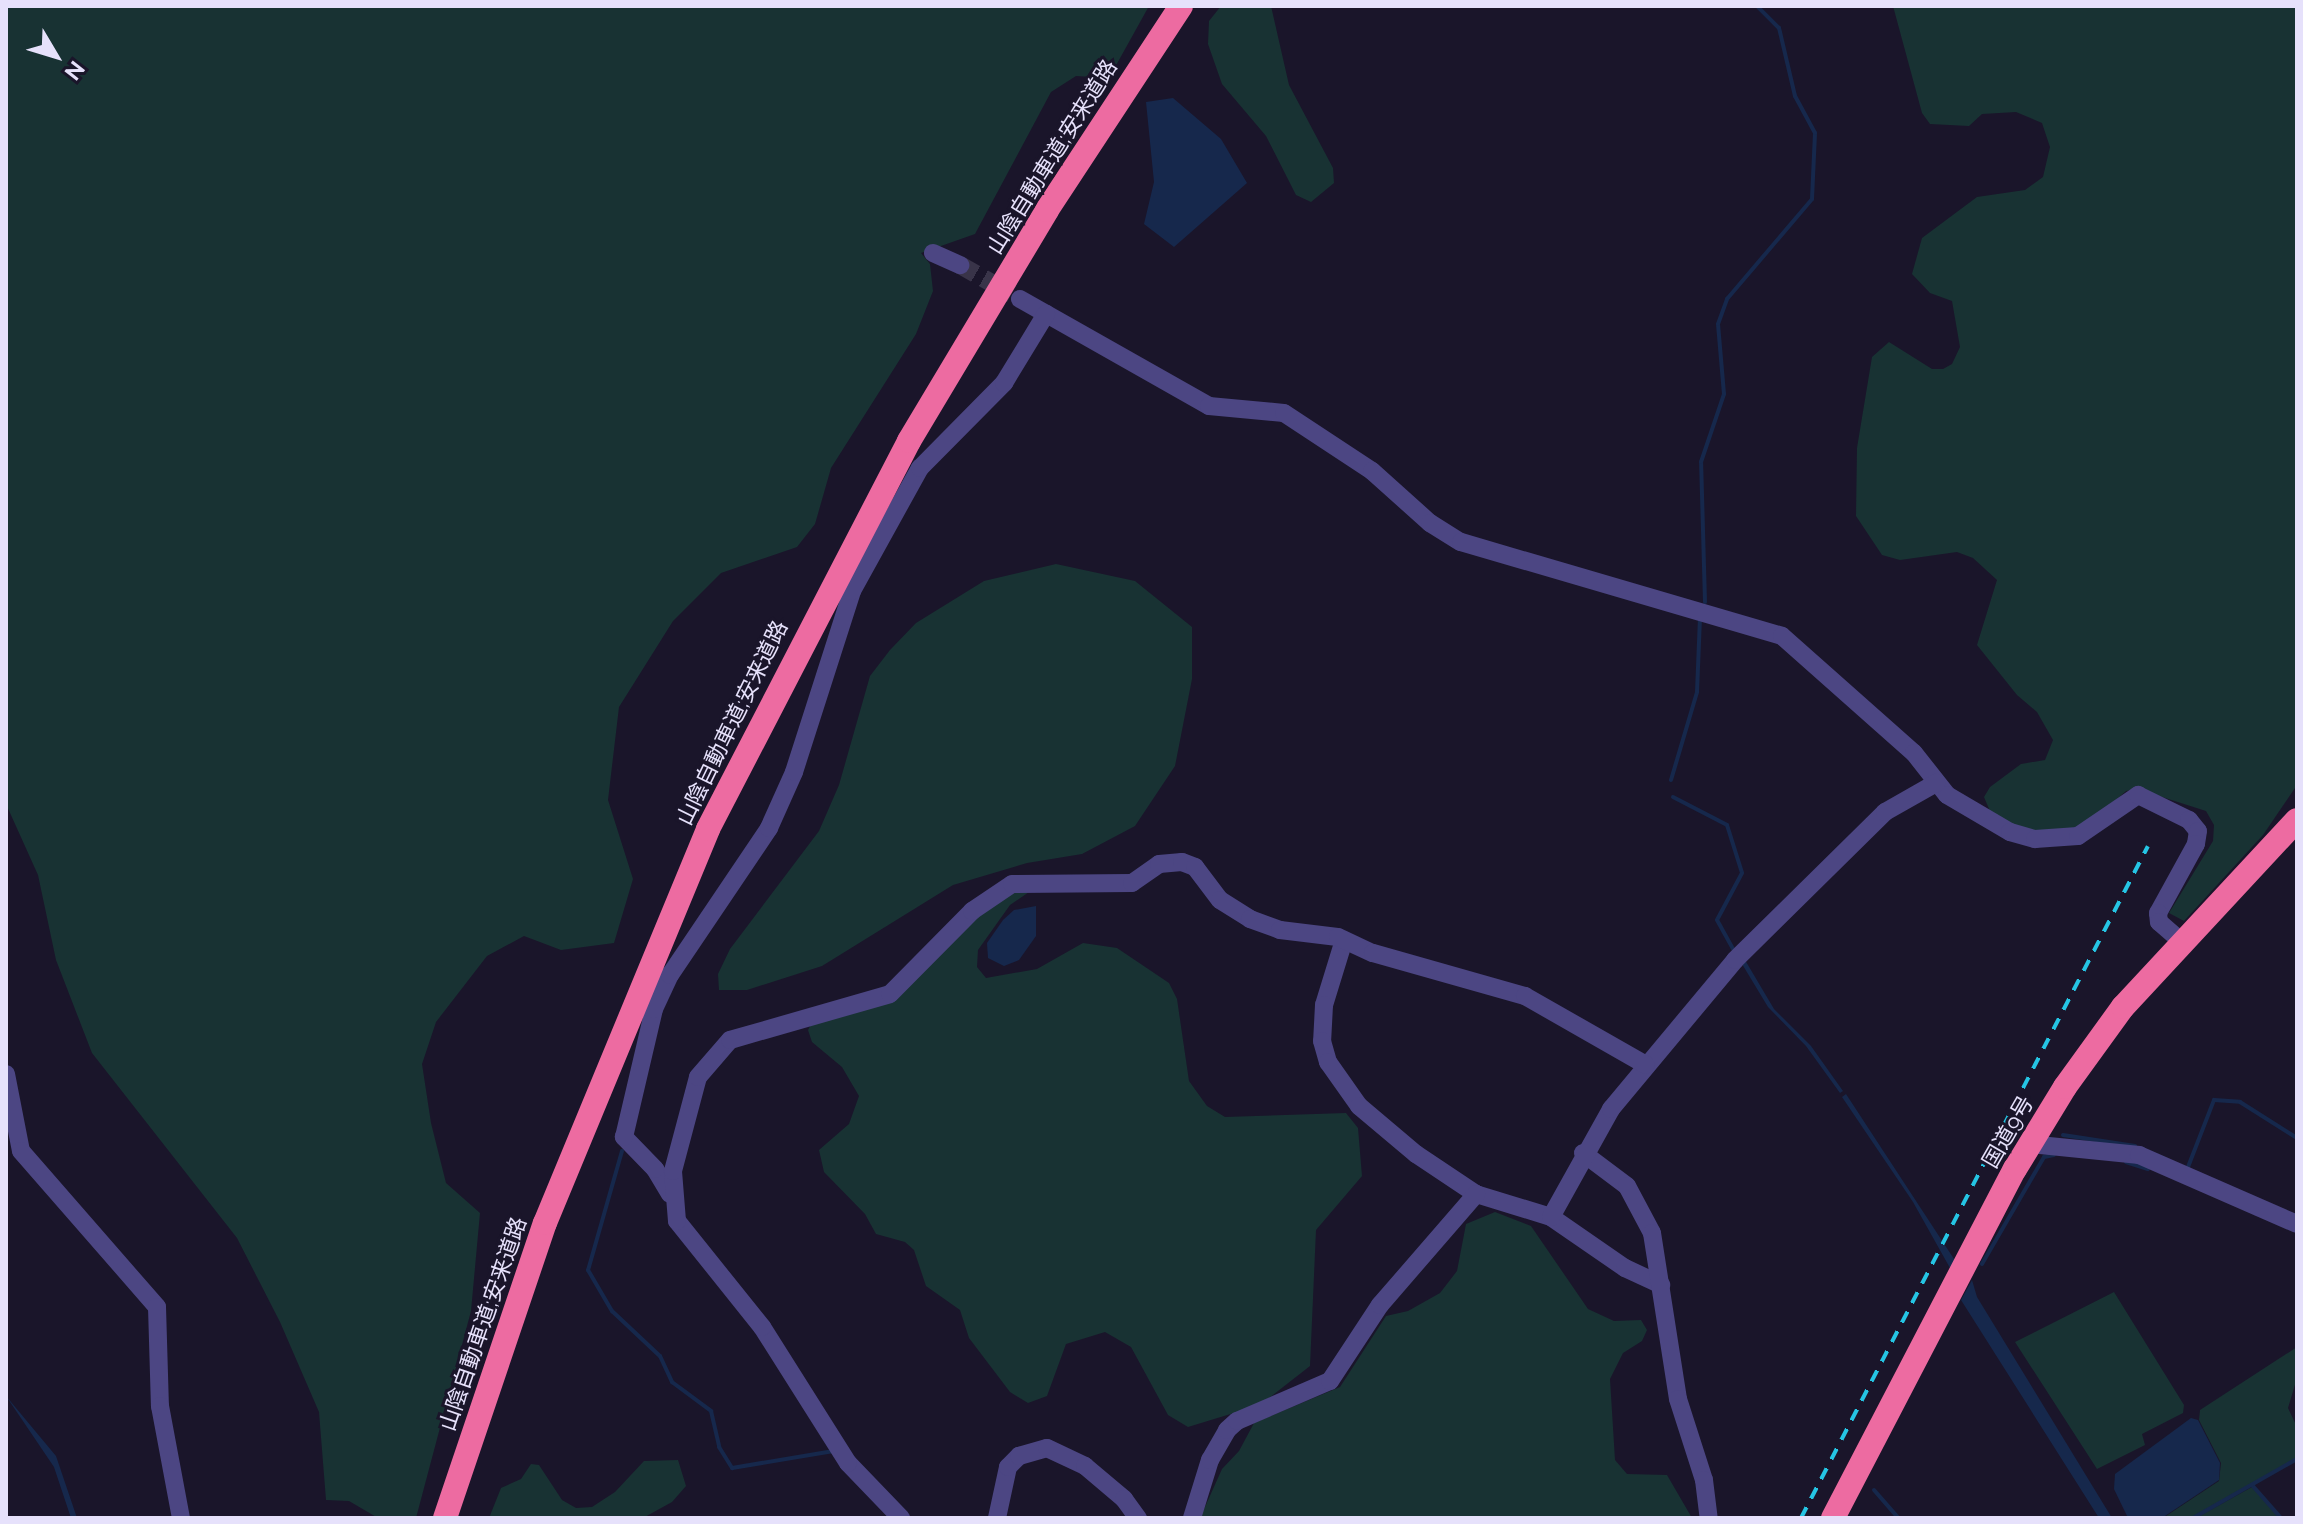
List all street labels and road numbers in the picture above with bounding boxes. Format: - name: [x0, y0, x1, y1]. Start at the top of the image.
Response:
- street label: 山陰自動車道;安来道路: [981, 55, 1123, 259]
- street label: 山陰自動車道;安来道路: [671, 616, 793, 830]
- street label: 国道9号: [1977, 1091, 2039, 1173]
- street label: 山陰自動車道;安来道路: [434, 1214, 532, 1434]

